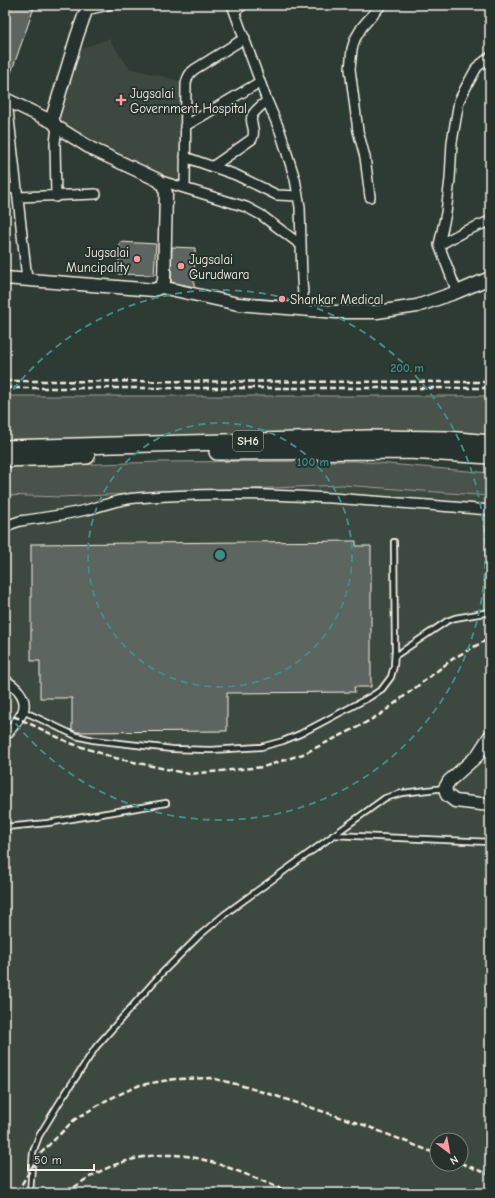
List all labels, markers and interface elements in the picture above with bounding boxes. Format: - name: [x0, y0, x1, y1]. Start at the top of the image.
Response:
- place label: Jugsalai Government Hospital: [130, 86, 247, 116]
- marker: Jugsalai Government Hospital: [115, 94, 127, 106]
- place label: Jugsalai Muncipality: [66, 245, 129, 275]
- place label: Jugsalai Gurudwara: [189, 252, 250, 282]
- marker: Jugsalai Muncipality: [132, 254, 142, 264]
- marker: Jugsalai Gurudwara: [176, 261, 186, 271]
- place label: Shankar Medical: [290, 292, 383, 307]
- marker: Shankar Medical: [277, 294, 287, 304]
- text: 200 m: [390, 361, 424, 375]
- road number: SH6: [233, 431, 263, 451]
- text: 100 m: [297, 455, 329, 469]
- centre of rings: [213, 548, 227, 562]
- north arrow: [429, 1132, 469, 1172]
- scale bar: [28, 1146, 94, 1172]
- text: 50 m: [34, 1153, 62, 1167]
- text: N: [448, 1153, 461, 1167]

